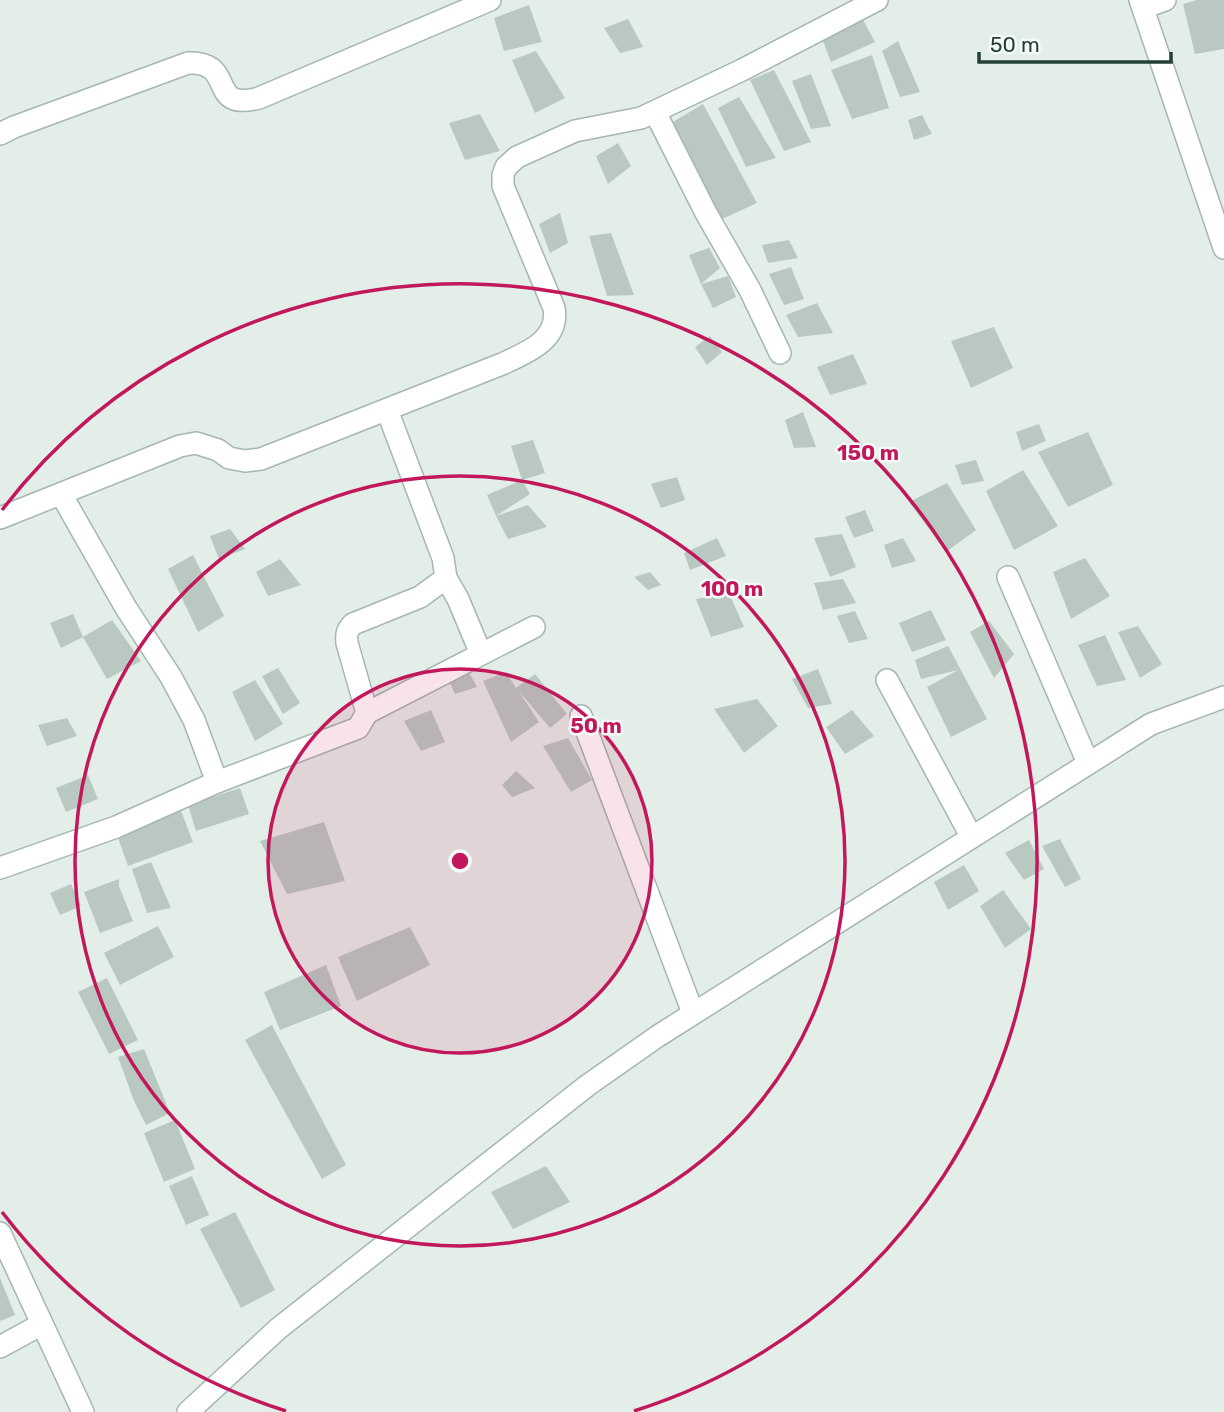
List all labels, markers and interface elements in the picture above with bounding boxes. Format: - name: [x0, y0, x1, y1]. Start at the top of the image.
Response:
- scale bar: [979, 21, 1172, 65]
- text: 50 m: [990, 32, 1040, 57]
- text: 150 m: [837, 440, 899, 465]
- text: 100 m: [701, 576, 763, 601]
- text: 50 m: [570, 713, 622, 738]
- centre of rings: [448, 849, 472, 873]

